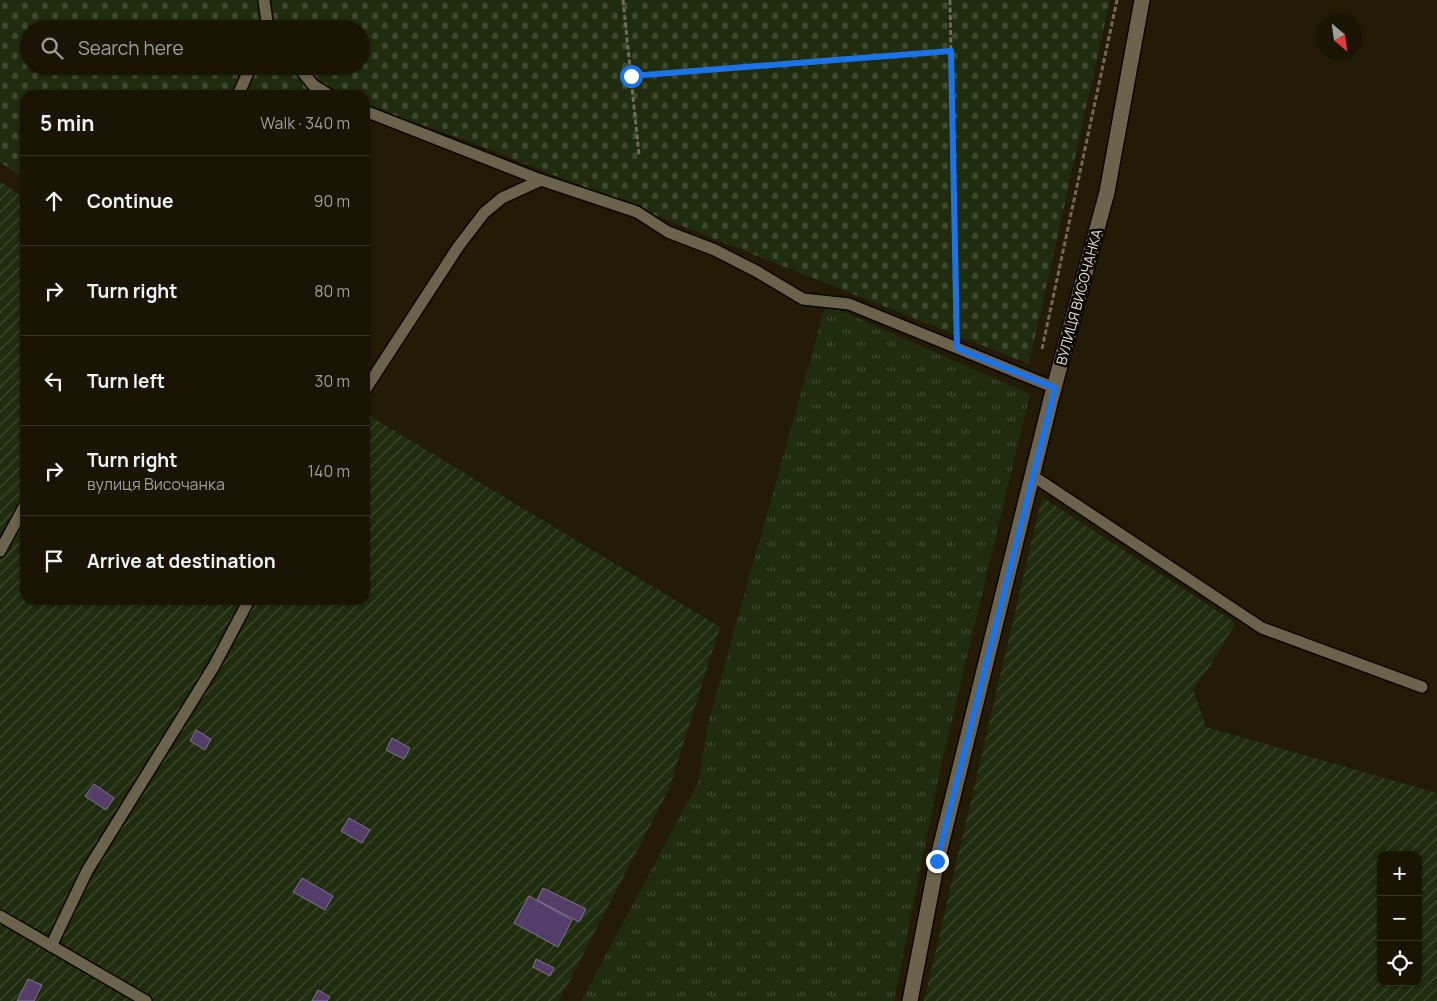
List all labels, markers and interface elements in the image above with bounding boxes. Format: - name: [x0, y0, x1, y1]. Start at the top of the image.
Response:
- north arrow: [1317, 15, 1362, 60]
- search box: [20, 20, 370, 75]
- icon: search: [38, 34, 66, 62]
- text: Search here: [78, 35, 184, 61]
- route start: [620, 65, 643, 88]
- text: 5 min: [40, 109, 94, 137]
- text: Walk · 340 m: [260, 112, 350, 134]
- icon: ahead: [40, 187, 68, 215]
- text: Continue: [87, 188, 173, 214]
- text: 90 m: [314, 190, 350, 212]
- street label: ВУЛИЦЯ ВИСОЧАНКА: [1051, 227, 1106, 367]
- icon: right: [40, 277, 68, 305]
- text: Turn right: [87, 278, 177, 304]
- text: 80 m: [314, 280, 350, 302]
- icon: left: [40, 367, 68, 395]
- text: Turn left: [87, 368, 165, 394]
- text: 30 m: [315, 370, 350, 392]
- text: Turn right: [87, 447, 177, 473]
- icon: right: [40, 457, 68, 485]
- text: 140 m: [308, 460, 350, 482]
- text: вулиця Височанка: [87, 473, 225, 495]
- icon: arrive: [40, 547, 68, 575]
- text: Arrive at destination: [87, 548, 276, 574]
- route end: [926, 850, 949, 873]
- map controls: [1377, 851, 1422, 986]
- button: +: [1377, 851, 1422, 896]
- button: −: [1377, 896, 1422, 941]
- button: locate: [1377, 941, 1422, 986]

